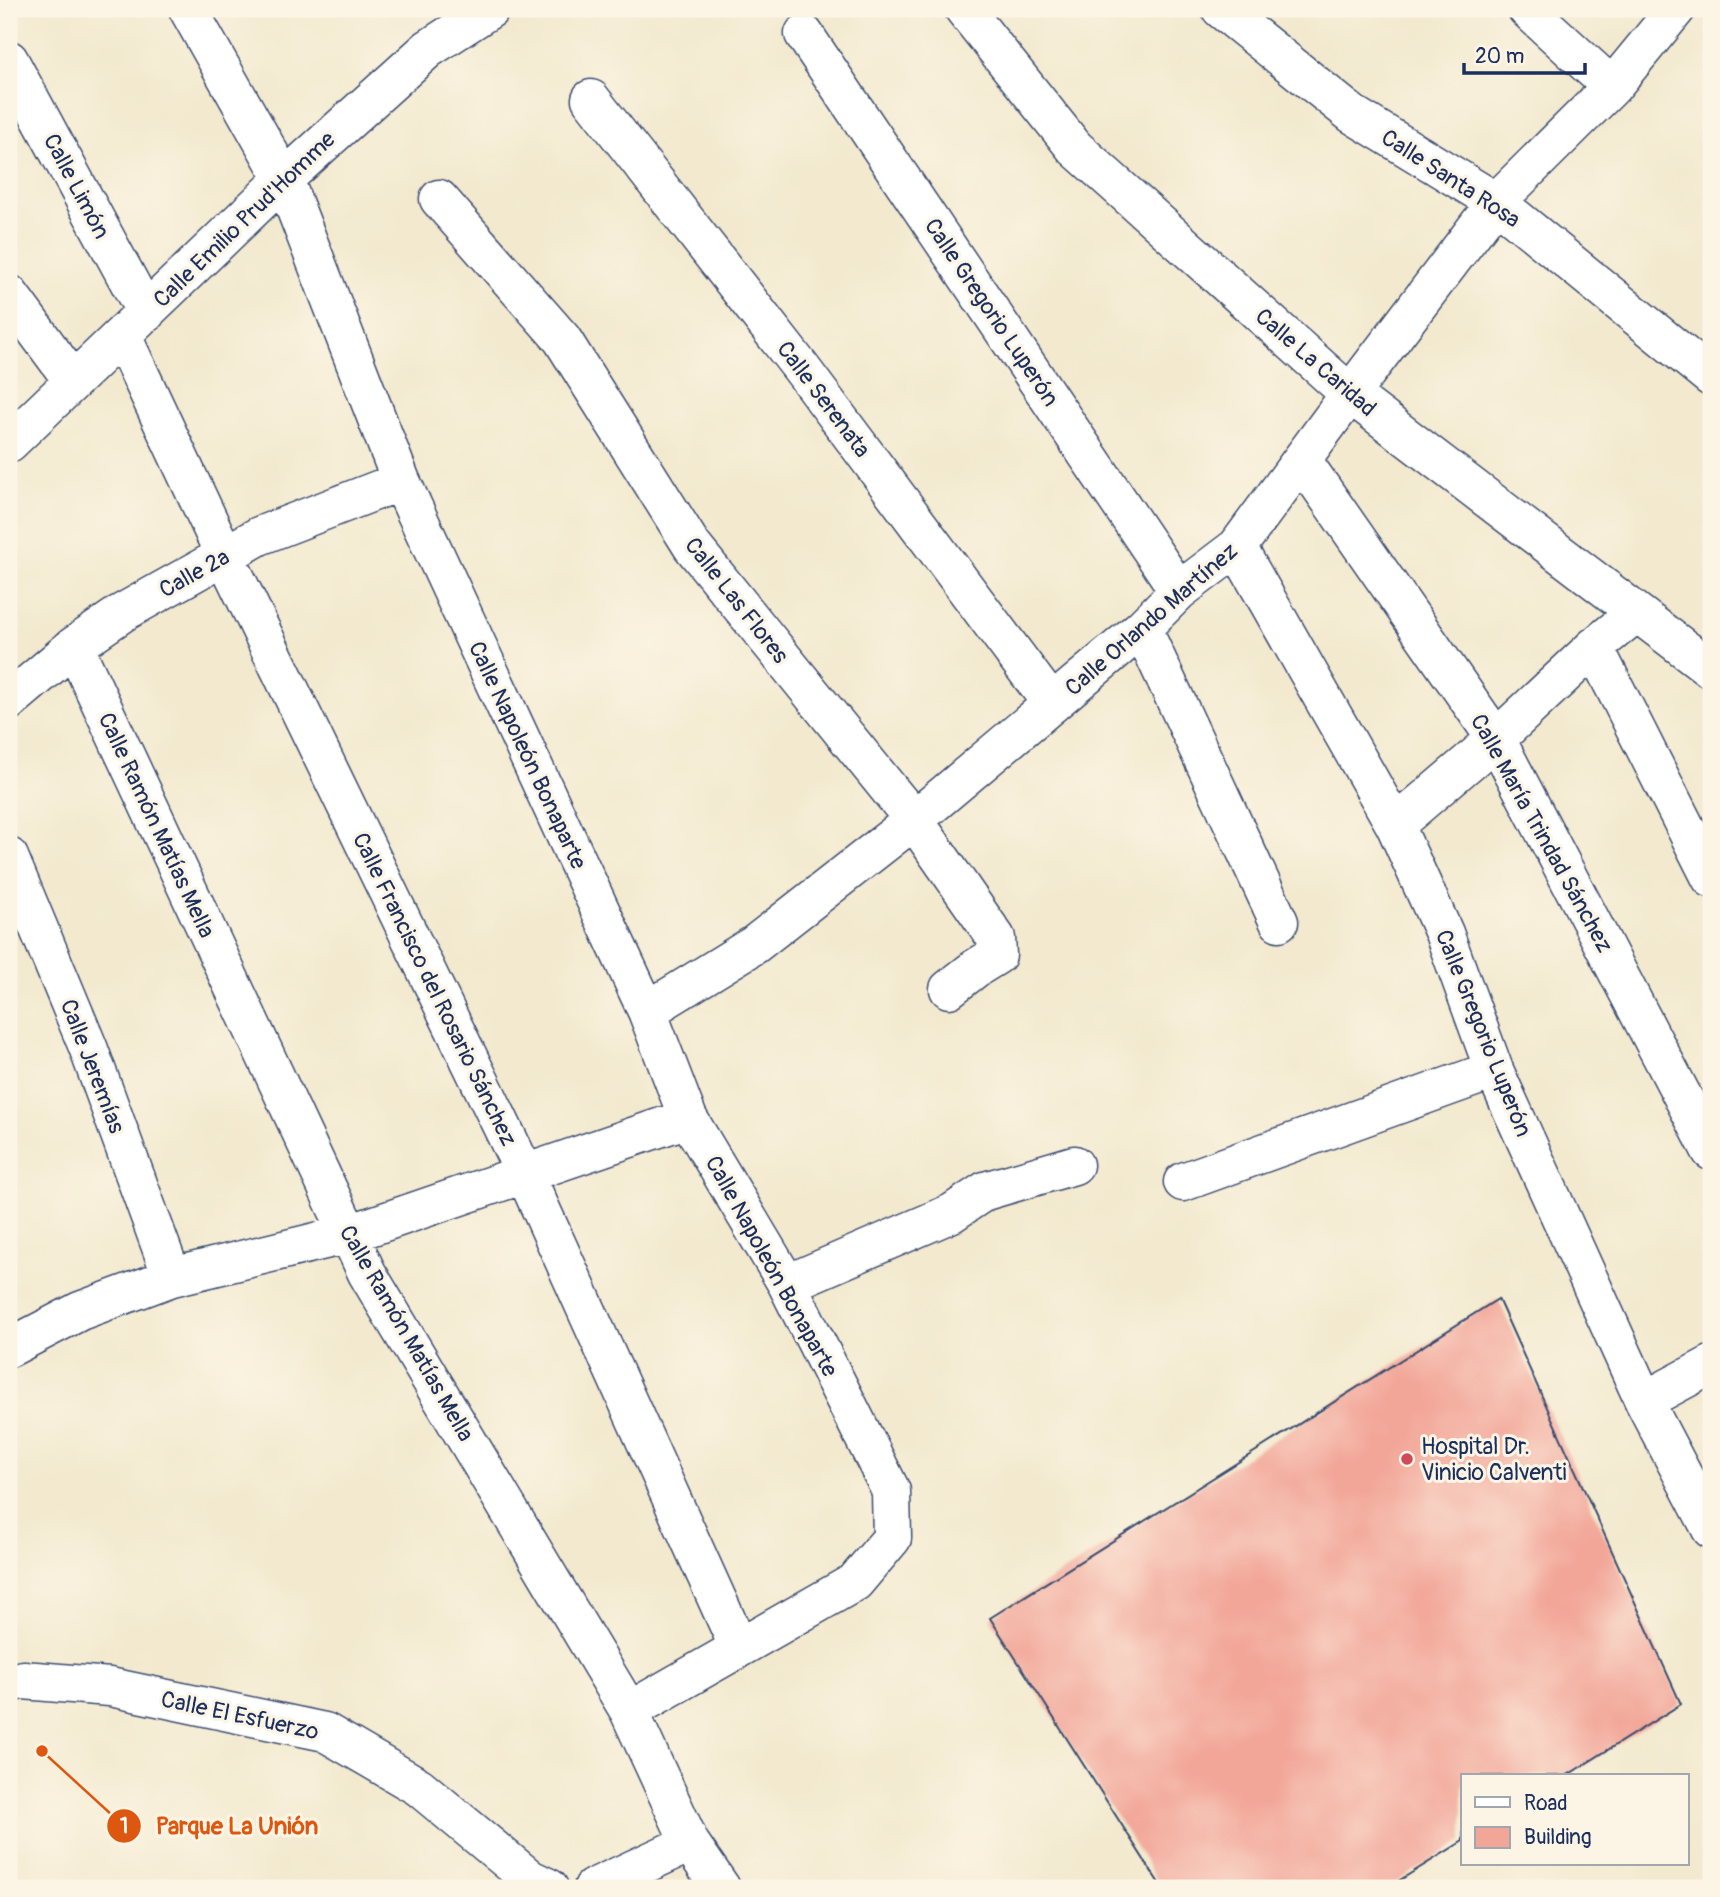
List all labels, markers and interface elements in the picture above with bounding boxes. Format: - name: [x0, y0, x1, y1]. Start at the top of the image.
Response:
- scale bar: [1464, 32, 1585, 76]
- text: 20 m: [1475, 43, 1524, 70]
- street label: Calle Santa Rosa: [1376, 123, 1526, 234]
- street label: Calle Emilio Prud'Homme: [147, 124, 342, 314]
- street label: Calle Limón: [37, 129, 116, 244]
- street label: Calle Gregorio Luperón: [918, 213, 1065, 412]
- street label: Calle La Caridad: [1249, 302, 1382, 423]
- street label: Calle Serenata: [770, 335, 877, 463]
- street label: Calle Las Flores: [678, 531, 795, 669]
- street label: Calle Orlando Martínez: [1059, 537, 1244, 702]
- street label: Calle 2a: [154, 542, 234, 604]
- street label: Calle Napoleón Bonaparte: [462, 637, 593, 874]
- street label: Calle Ramón Matías Mella: [92, 708, 221, 942]
- street label: Calle María Trindad Sánchez: [1464, 709, 1619, 958]
- street label: Calle Francisco del Rosario Sánchez: [346, 828, 523, 1151]
- street label: Calle Gregorio Luperón: [1429, 925, 1538, 1141]
- street label: Calle Jeremías: [54, 995, 131, 1137]
- street label: Calle Napoleón Bonaparte: [699, 1151, 845, 1382]
- street label: Calle Ramón Matías Mella: [333, 1220, 480, 1447]
- place label: Hospital Dr. Vinicio Calventi: [1421, 1432, 1567, 1487]
- marker: Hospital Dr. Vinicio Calventi: [1399, 1451, 1415, 1467]
- street label: Calle El Esfuerzo: [158, 1685, 322, 1746]
- legend: [1461, 1774, 1688, 1866]
- text: Road: [1524, 1790, 1568, 1817]
- callout: Parque La Unión: [107, 1804, 332, 1849]
- text: Parque La Unión: [156, 1812, 318, 1841]
- text: 1: [120, 1813, 128, 1840]
- text: Building: [1524, 1824, 1591, 1851]

